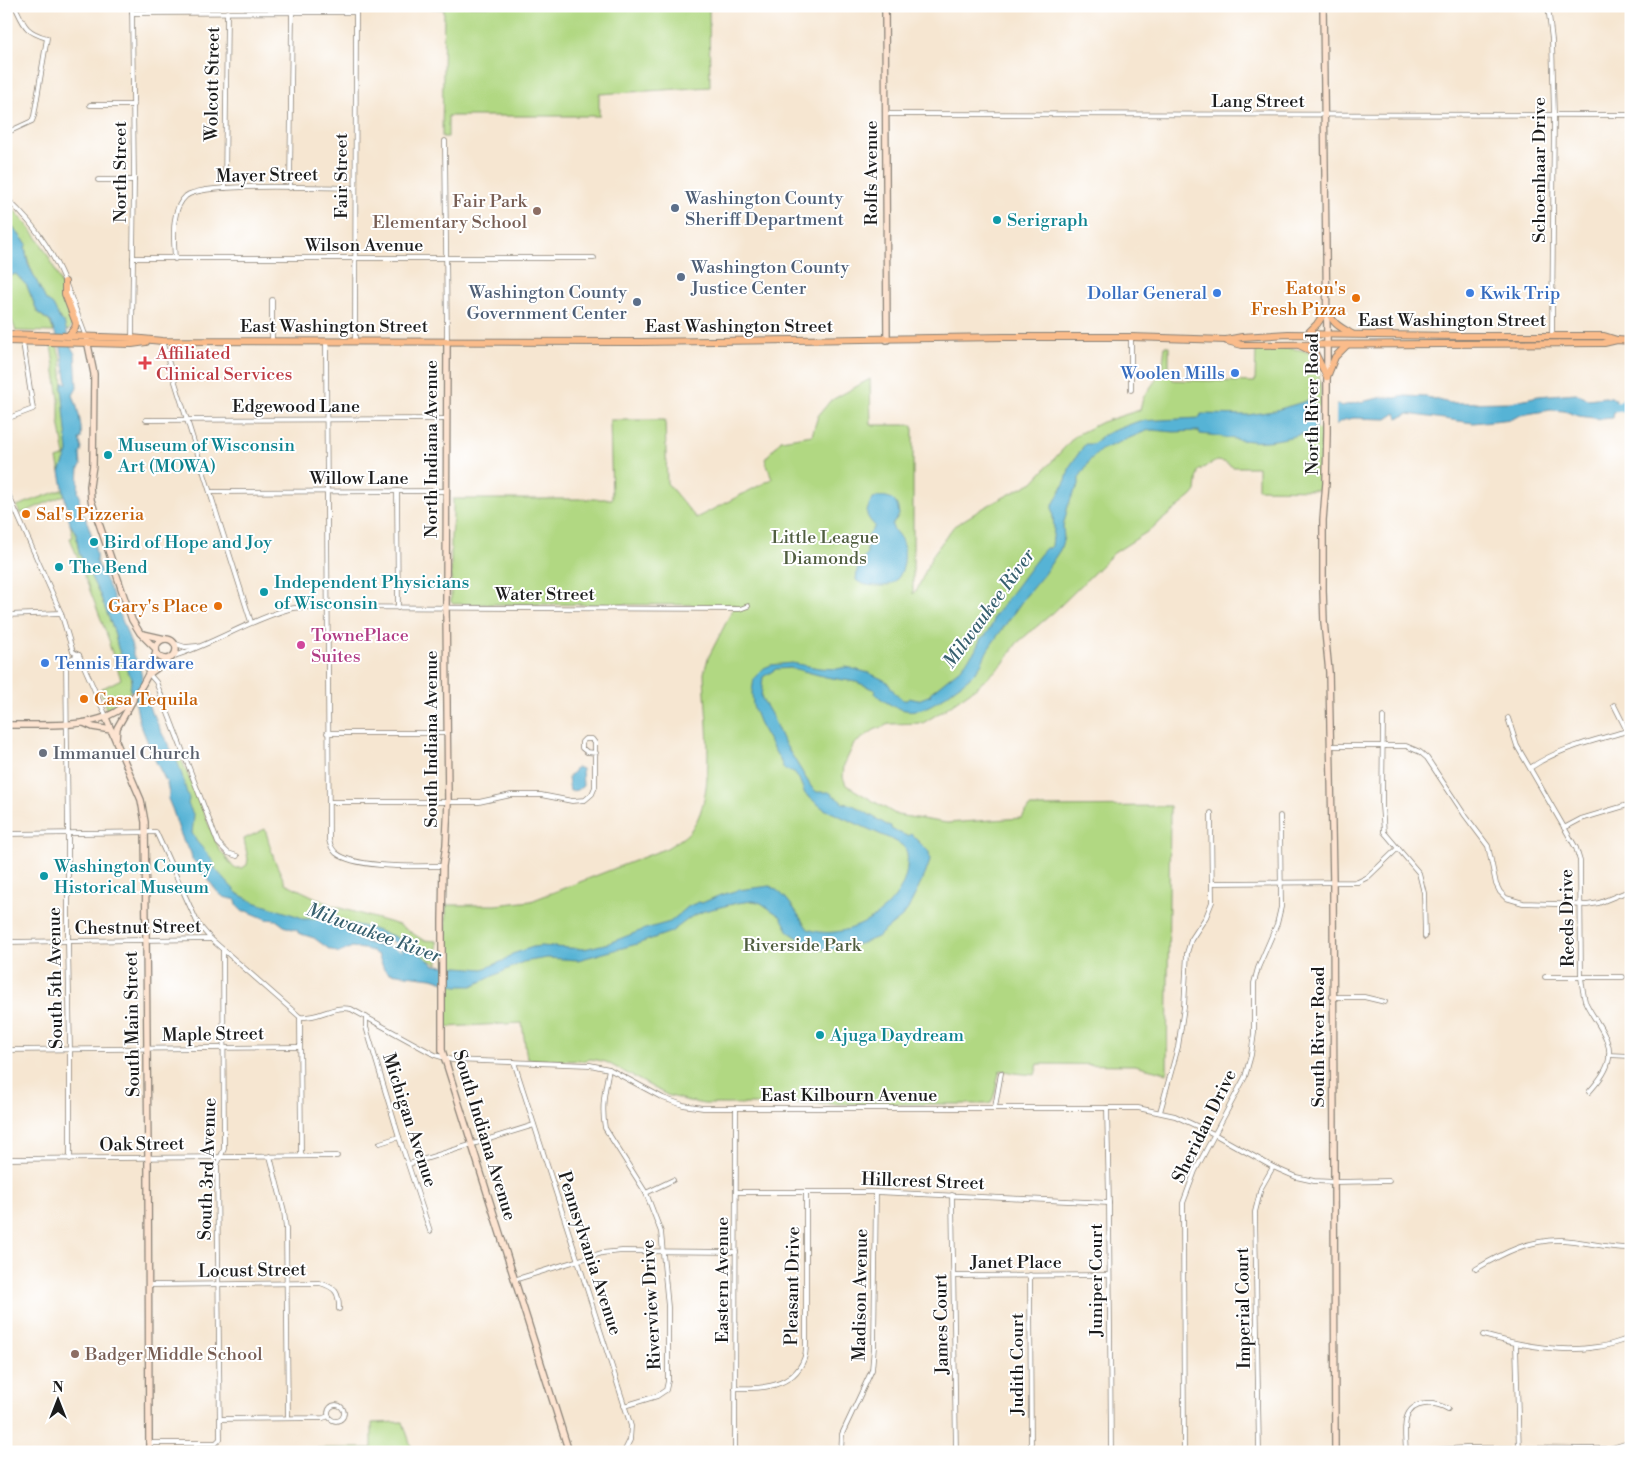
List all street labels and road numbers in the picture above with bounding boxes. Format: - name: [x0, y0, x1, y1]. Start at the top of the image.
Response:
- street label: Wolcott Street: [200, 26, 225, 143]
- street label: Lang Street: [1211, 90, 1305, 113]
- street label: Schoenhaar Drive: [1528, 97, 1551, 243]
- street label: Rolfs Avenue: [860, 120, 883, 226]
- street label: North Street: [109, 121, 132, 223]
- street label: Fair Street: [330, 132, 353, 219]
- street label: Mayer Street: [215, 163, 319, 188]
- street label: Wilson Avenue: [304, 234, 423, 257]
- street label: East Washington Street: [1358, 309, 1547, 332]
- street label: East Washington Street: [240, 315, 429, 338]
- street label: East Washington Street: [645, 315, 834, 338]
- street label: North River Road: [1301, 332, 1324, 475]
- street label: North Indiana Avenue: [420, 360, 443, 538]
- street label: Edgewood Lane: [232, 395, 360, 418]
- street label: Willow Lane: [309, 467, 409, 490]
- street label: Water Street: [494, 583, 596, 606]
- street label: South Indiana Avenue: [420, 650, 443, 828]
- street label: Reeds Drive: [1555, 869, 1580, 967]
- street label: South 5th Avenue: [43, 907, 68, 1049]
- street label: Chestnut Street: [75, 915, 202, 940]
- street label: South Main Street: [120, 950, 145, 1097]
- street label: South River Road: [1307, 966, 1330, 1108]
- street label: Maple Street: [162, 1022, 265, 1047]
- street label: South Indiana Avenue: [448, 1047, 521, 1223]
- street label: Michigan Avenue: [377, 1050, 442, 1190]
- street label: Sheridan Drive: [1167, 1066, 1242, 1187]
- street label: East Kilbourn Avenue: [761, 1084, 937, 1107]
- street label: South 3rd Avenue: [194, 1097, 221, 1241]
- street label: Oak Street: [99, 1132, 185, 1157]
- street label: Pennsylvania Avenue: [552, 1168, 627, 1338]
- street label: Hillcrest Street: [861, 1168, 986, 1195]
- street label: Eastern Avenue: [711, 1217, 734, 1343]
- street label: Juniper Court: [1085, 1223, 1108, 1338]
- street label: Pleasant Drive: [780, 1226, 805, 1346]
- street label: Madison Avenue: [848, 1228, 873, 1362]
- street label: Riverview Drive: [637, 1239, 666, 1371]
- street label: Imperial Court: [1231, 1246, 1256, 1369]
- street label: Janet Place: [969, 1251, 1062, 1274]
- street label: Locust Street: [198, 1258, 307, 1283]
- street label: James Court: [929, 1273, 954, 1375]
- street label: Judith Court: [1006, 1312, 1029, 1416]

